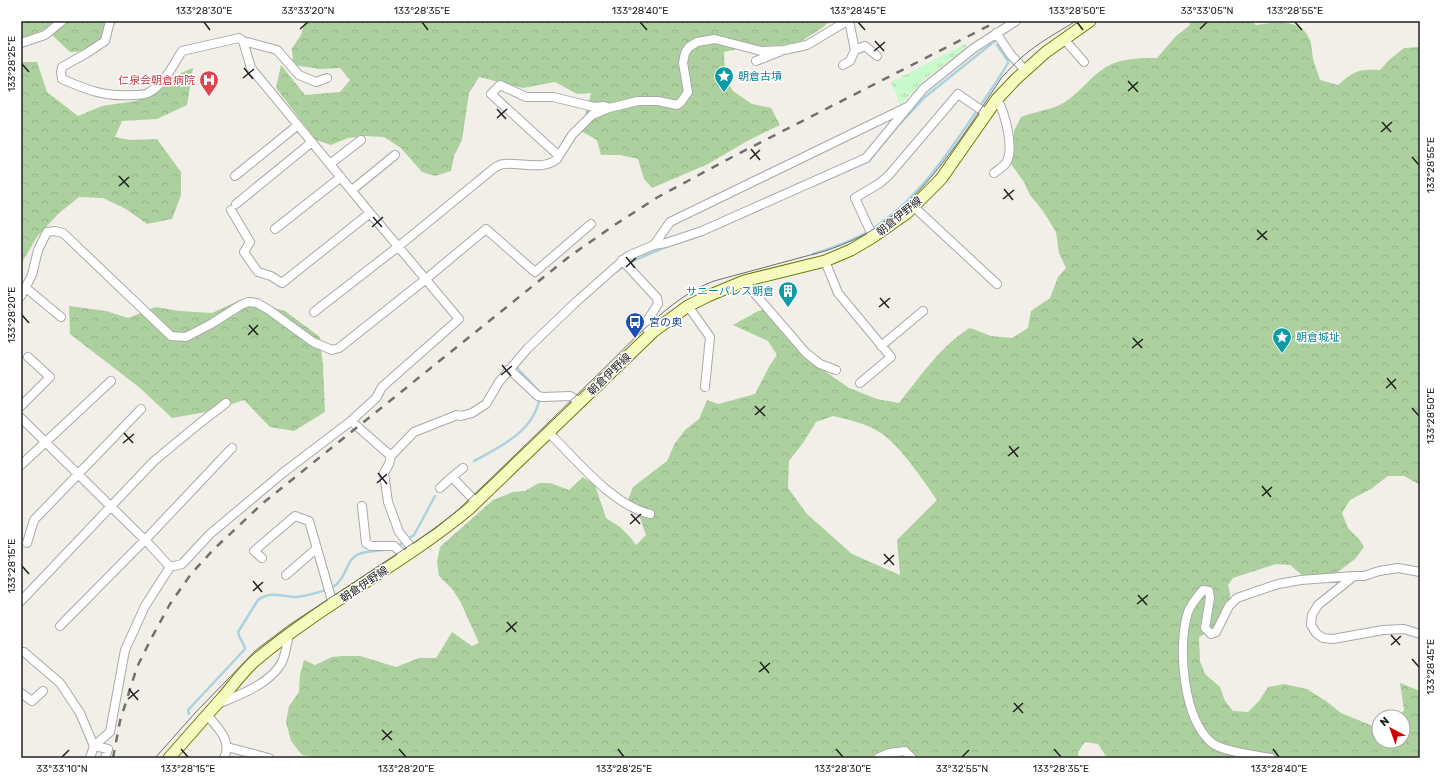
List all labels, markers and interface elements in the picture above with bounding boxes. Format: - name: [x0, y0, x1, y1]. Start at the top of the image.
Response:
- text: 133°28'30"E: [176, 5, 232, 17]
- text: 33°33'20"N: [281, 5, 335, 17]
- text: 133°28'35"E: [394, 5, 450, 17]
- text: 133°28'40"E: [612, 5, 668, 17]
- text: 133°28'45"E: [830, 5, 886, 17]
- text: 133°28'50"E: [1049, 5, 1105, 17]
- text: 33°33'05"N: [1180, 5, 1234, 17]
- text: 133°28'55"E: [1267, 5, 1323, 17]
- text: 133°28'25"E: [6, 36, 18, 92]
- place icon: 朝倉古墳: [713, 65, 735, 93]
- hospital icon: 仁泉会朝倉病院: [198, 69, 220, 97]
- place label: 朝倉古墳: [738, 70, 782, 83]
- place label: 仁泉会朝倉病院: [118, 74, 195, 87]
- text: 133°28'55"E: [1425, 137, 1437, 193]
- street label: 朝倉伊野線: [874, 194, 925, 239]
- building icon: サニーパレス朝倉: [777, 280, 799, 308]
- place label: サニーパレス朝倉: [686, 285, 774, 298]
- text: 133°28'20"E: [6, 287, 18, 343]
- bus stop icon: 宮の奥: [624, 311, 646, 339]
- place label: 宮の奥: [649, 316, 683, 329]
- place icon: 朝倉城址: [1271, 326, 1293, 354]
- place label: 朝倉城址: [1296, 331, 1340, 344]
- street label: 朝倉伊野線: [585, 351, 634, 398]
- text: 133°28'50"E: [1425, 388, 1437, 444]
- text: 133°28'15"E: [6, 539, 18, 593]
- street label: 朝倉伊野線: [338, 564, 391, 605]
- text: 133°28'45"E: [1425, 639, 1437, 695]
- north arrow: [1371, 709, 1411, 749]
- text: N: [1378, 714, 1392, 729]
- text: 33°33'10"N: [36, 763, 88, 775]
- text: 133°28'15"E: [161, 763, 215, 775]
- text: 133°28'20"E: [378, 763, 434, 775]
- text: 133°28'25"E: [596, 763, 652, 775]
- text: 133°28'30"E: [815, 763, 871, 775]
- text: 33°32'55"N: [936, 763, 988, 775]
- text: 133°28'35"E: [1033, 763, 1089, 775]
- text: 133°28'40"E: [1251, 763, 1307, 775]

